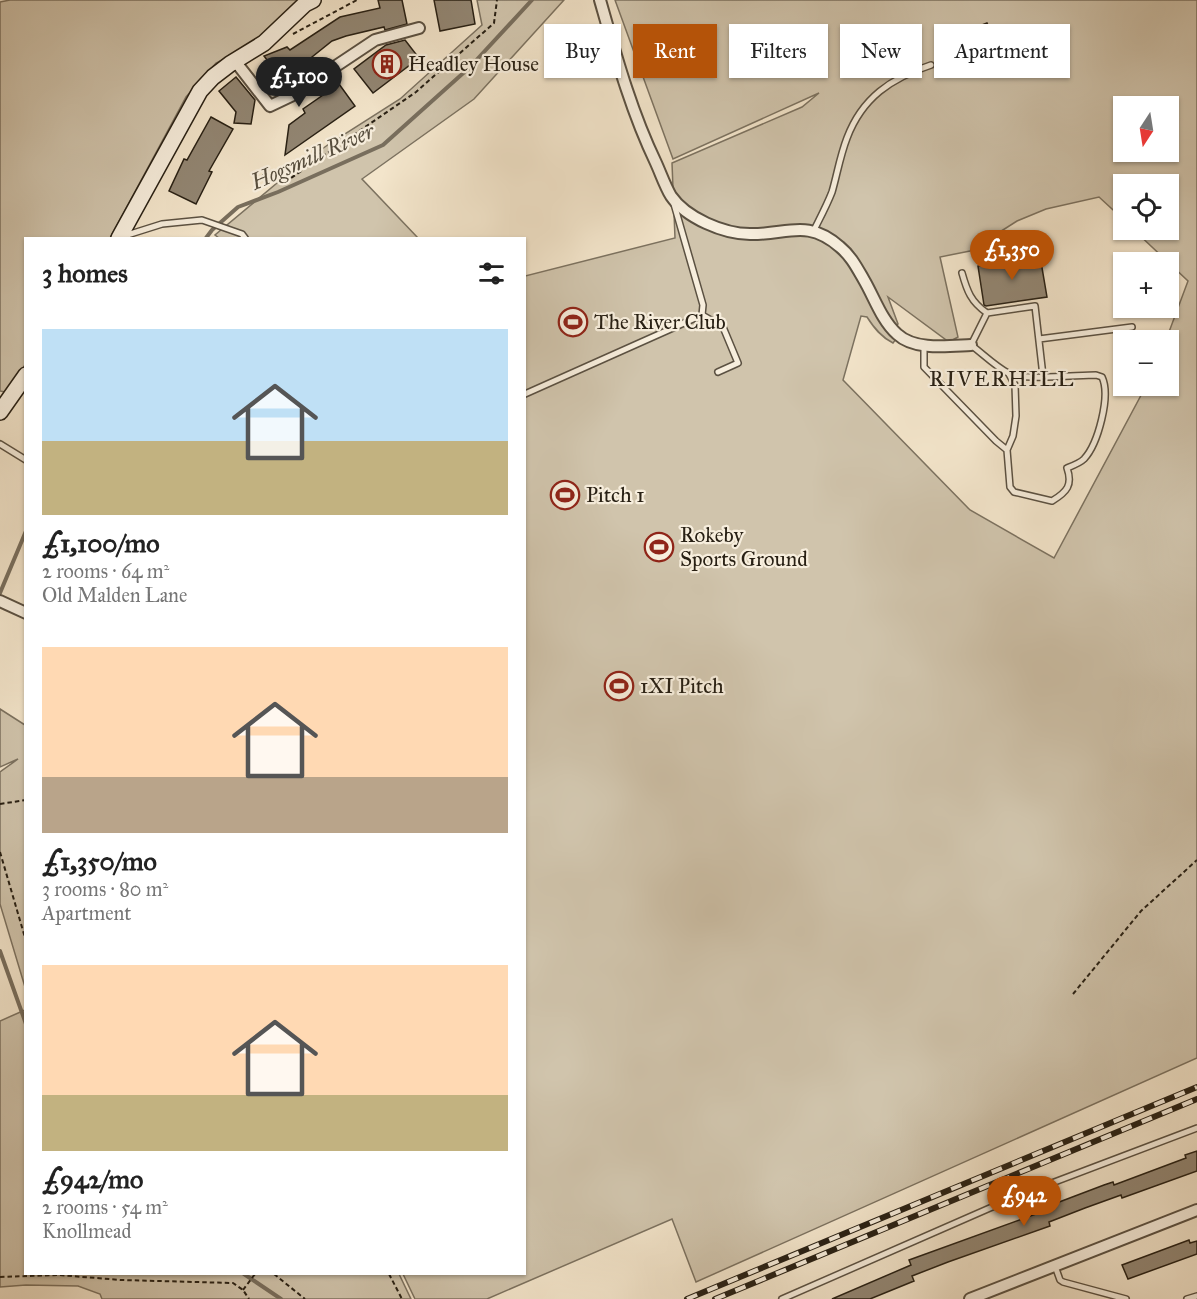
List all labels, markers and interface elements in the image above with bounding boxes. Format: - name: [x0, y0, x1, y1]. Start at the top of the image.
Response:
- chip: Buy: [544, 24, 621, 78]
- chip: Rent: [633, 24, 717, 78]
- chip: Filters: [729, 24, 828, 78]
- chip: New: [840, 24, 922, 78]
- chip: Apartment: [934, 24, 1070, 78]
- building icon: Headley House: [371, 48, 403, 80]
- place label: Headley House: [408, 51, 539, 77]
- pin: £1,100: [250, 57, 348, 108]
- text: £1,100: [270, 64, 328, 88]
- north arrow: [1113, 96, 1179, 162]
- map controls: [1113, 96, 1179, 396]
- water label: Hogsmill River: [245, 116, 380, 196]
- button: locate: [1113, 174, 1179, 240]
- pin: £1,350: [963, 230, 1061, 281]
- text: £1,350: [984, 237, 1040, 261]
- button: +: [1113, 252, 1179, 318]
- text: 3 homes: [42, 257, 128, 289]
- icon: filters: [475, 257, 508, 290]
- sports icon: The River Club: [557, 306, 589, 338]
- place label: The River Club: [594, 309, 726, 335]
- button: −: [1113, 330, 1179, 396]
- district label: RIVERHILL: [929, 365, 1075, 392]
- icon: home: [221, 368, 329, 476]
- sports icon: Pitch 1: [549, 479, 581, 511]
- place label: Pitch 1: [586, 482, 644, 508]
- place label: Rokeby Sports Ground: [680, 522, 808, 572]
- text: £1,100/mo: [42, 527, 160, 559]
- sports icon: Rokeby Sports Ground: [643, 531, 675, 563]
- text: 2 rooms · 64 m²: [42, 559, 169, 583]
- text: Old Malden Lane: [42, 583, 187, 607]
- sports icon: 1XI Pitch: [603, 670, 635, 702]
- place label: 1XI Pitch: [640, 673, 724, 699]
- icon: home: [221, 686, 329, 794]
- text: £1,350/mo: [42, 845, 157, 877]
- text: 3 rooms · 80 m²: [42, 877, 168, 901]
- text: Apartment: [42, 901, 131, 925]
- icon: home: [221, 1004, 329, 1112]
- text: £942/mo: [42, 1163, 143, 1195]
- pin: £942: [988, 1176, 1060, 1227]
- text: £942: [1001, 1183, 1047, 1207]
- text: 2 rooms · 54 m²: [42, 1195, 168, 1219]
- text: Knollmead: [42, 1219, 132, 1243]

